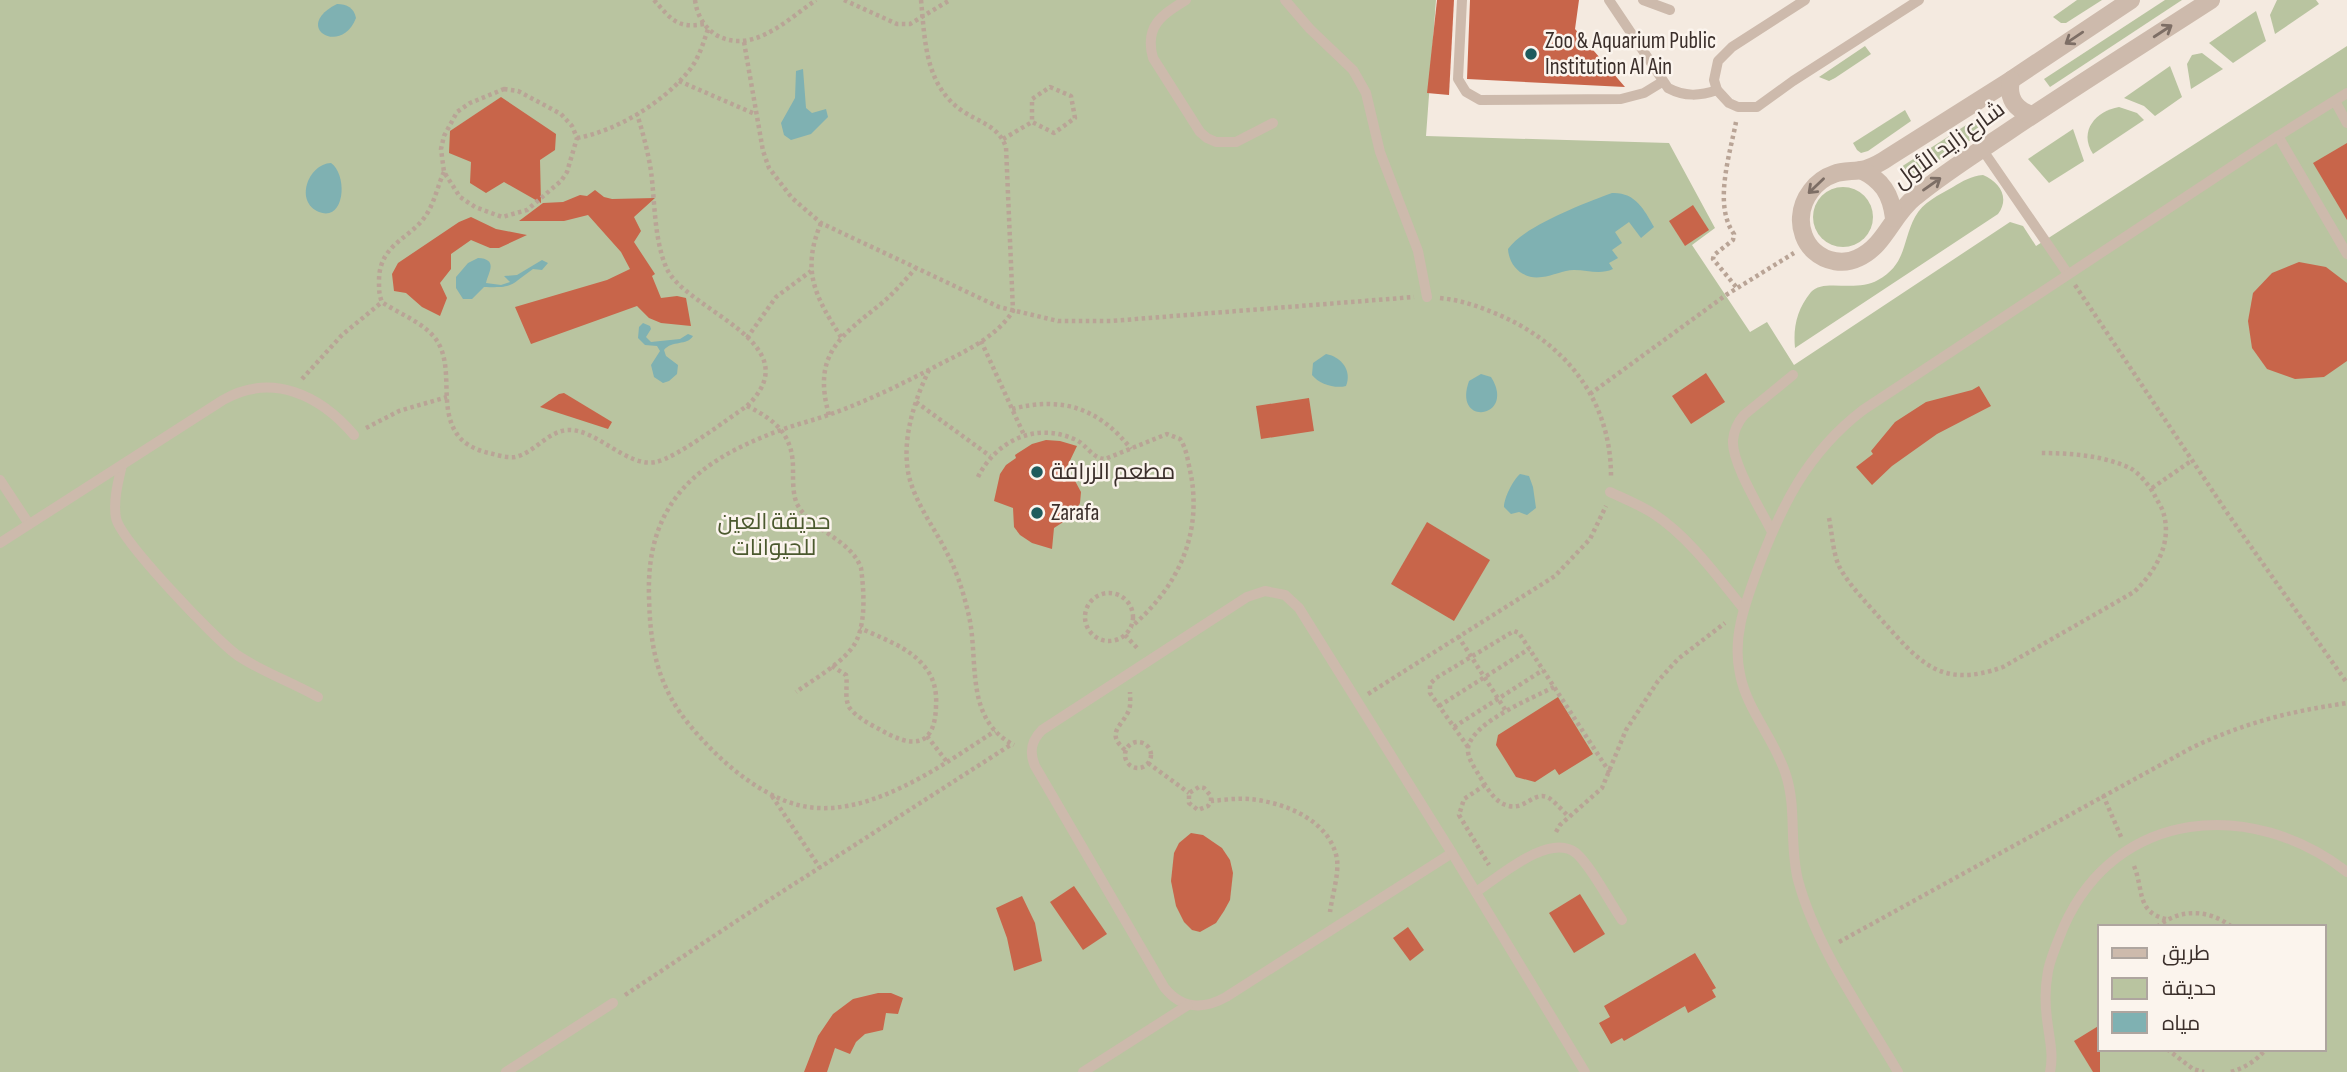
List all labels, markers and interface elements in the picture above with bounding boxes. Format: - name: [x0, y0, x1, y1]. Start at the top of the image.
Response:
- one-way arrow: [2153, 24, 2172, 39]
- place label: Zoo & Aquarium Public Institution Al Ain: [1545, 27, 1716, 81]
- one-way arrow: [2065, 31, 2085, 45]
- marker: Zoo & Aquarium Public Institution Al Ain: [1523, 46, 1539, 62]
- street label: شارع زايد الأول: [1888, 95, 2011, 196]
- one-way arrow: [1922, 177, 1941, 191]
- one-way arrow: [1808, 178, 1825, 195]
- place label: مطعم الزرافة: [1051, 458, 1175, 487]
- marker: مطعم الزرافة: [1029, 464, 1045, 480]
- place label: Zarafa: [1051, 499, 1099, 527]
- marker: Zarafa: [1029, 505, 1045, 521]
- park label: حديقة العين للحيوانات: [718, 508, 830, 562]
- legend: [2098, 925, 2326, 1051]
- text: طريق: [2162, 941, 2210, 966]
- text: حديقة: [2162, 976, 2216, 1001]
- text: مياه: [2162, 1011, 2200, 1036]

